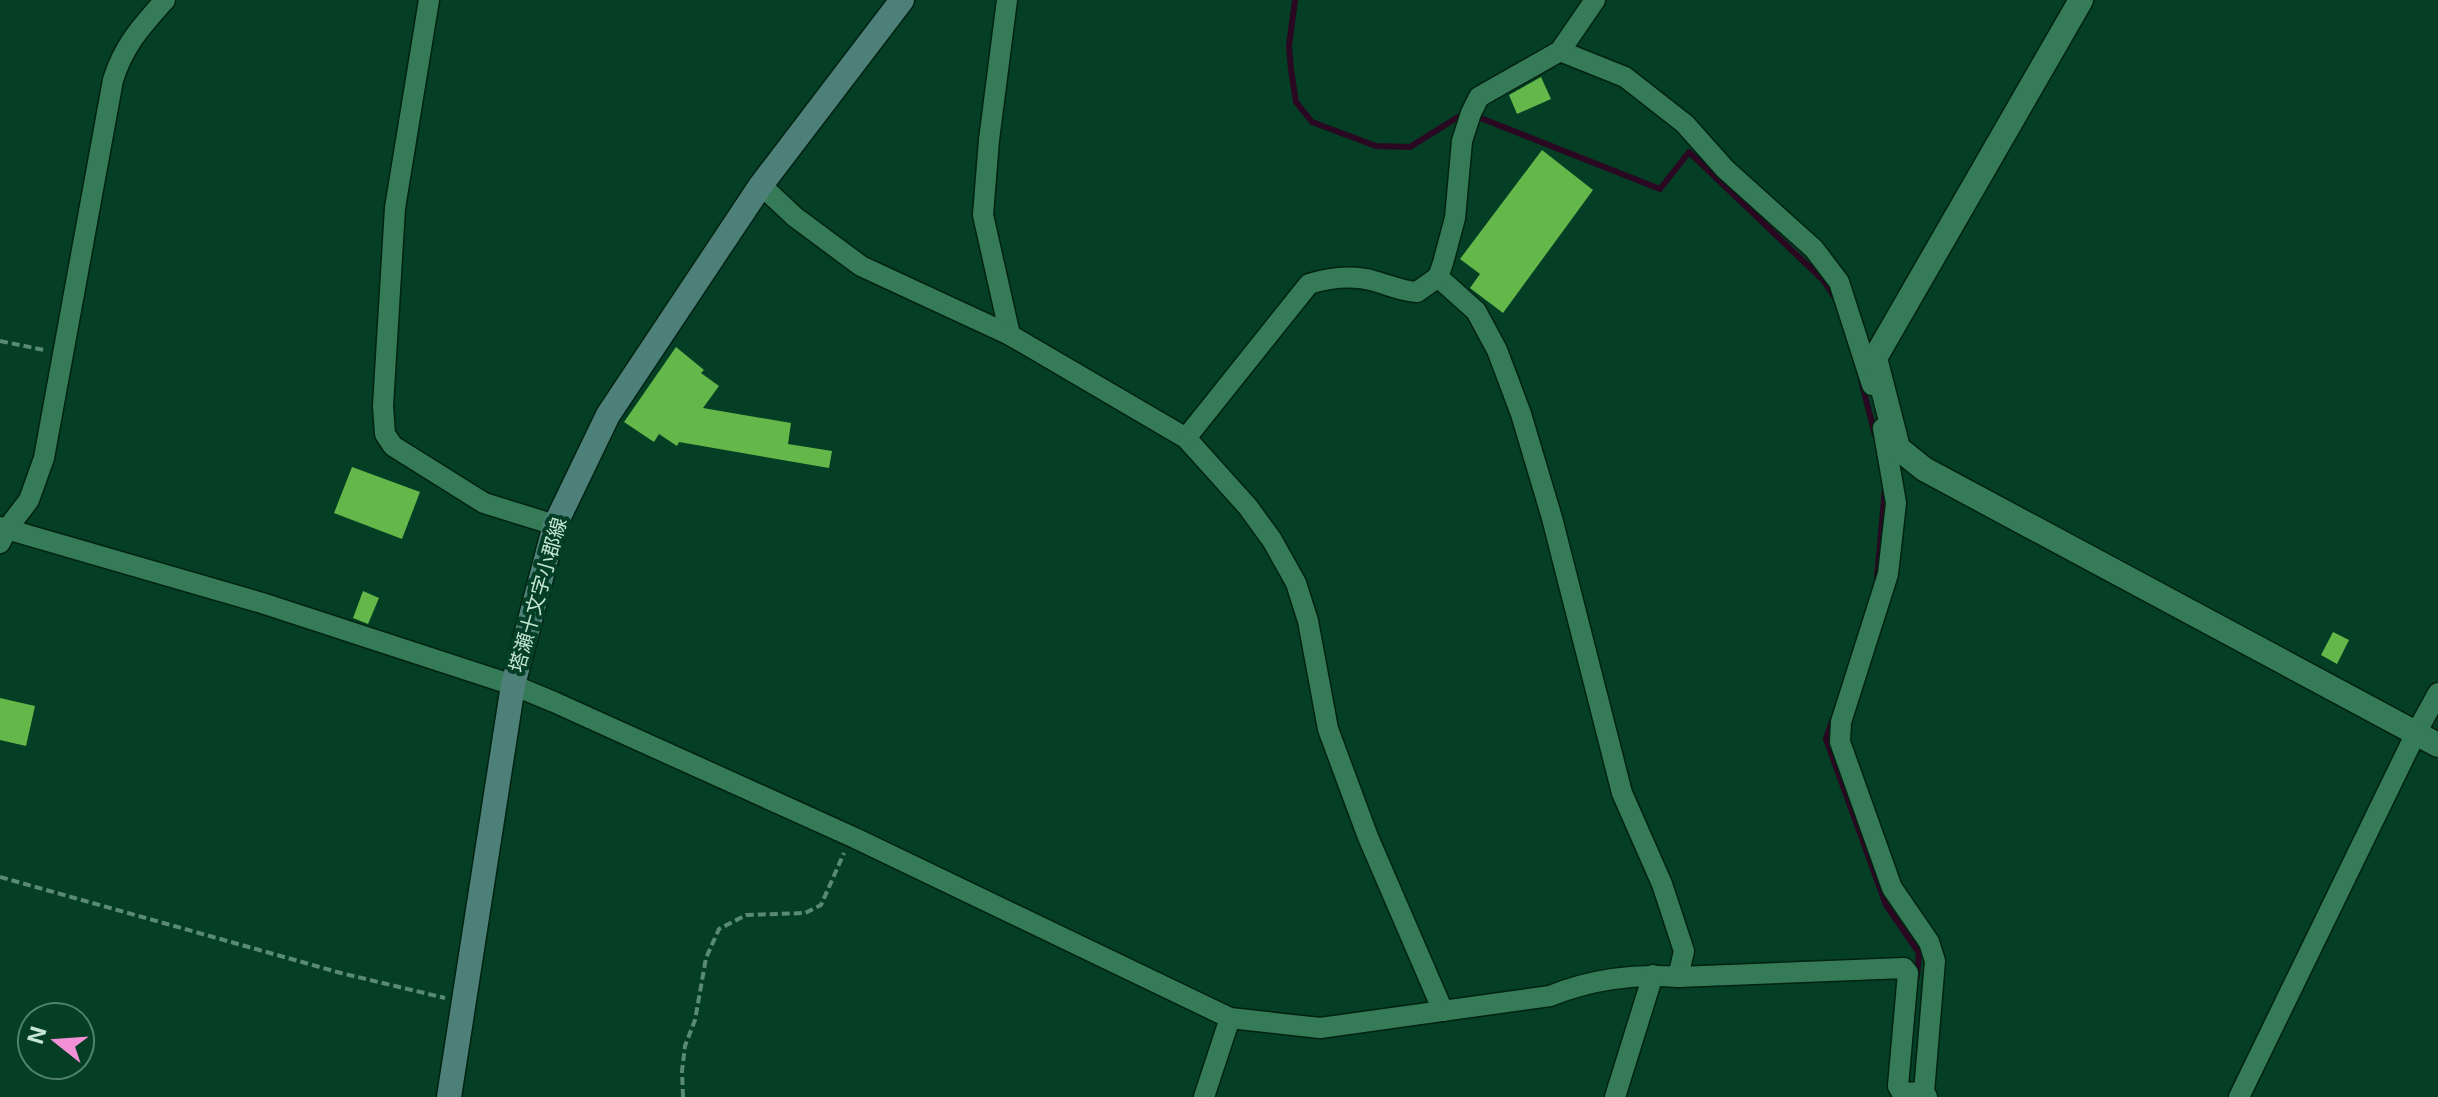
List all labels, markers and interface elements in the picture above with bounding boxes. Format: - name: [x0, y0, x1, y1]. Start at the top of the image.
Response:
- street label: 塔瀬十文字小郡線: [504, 515, 572, 675]
- north arrow: [16, 1001, 96, 1081]
- text: N: [22, 1023, 52, 1047]

